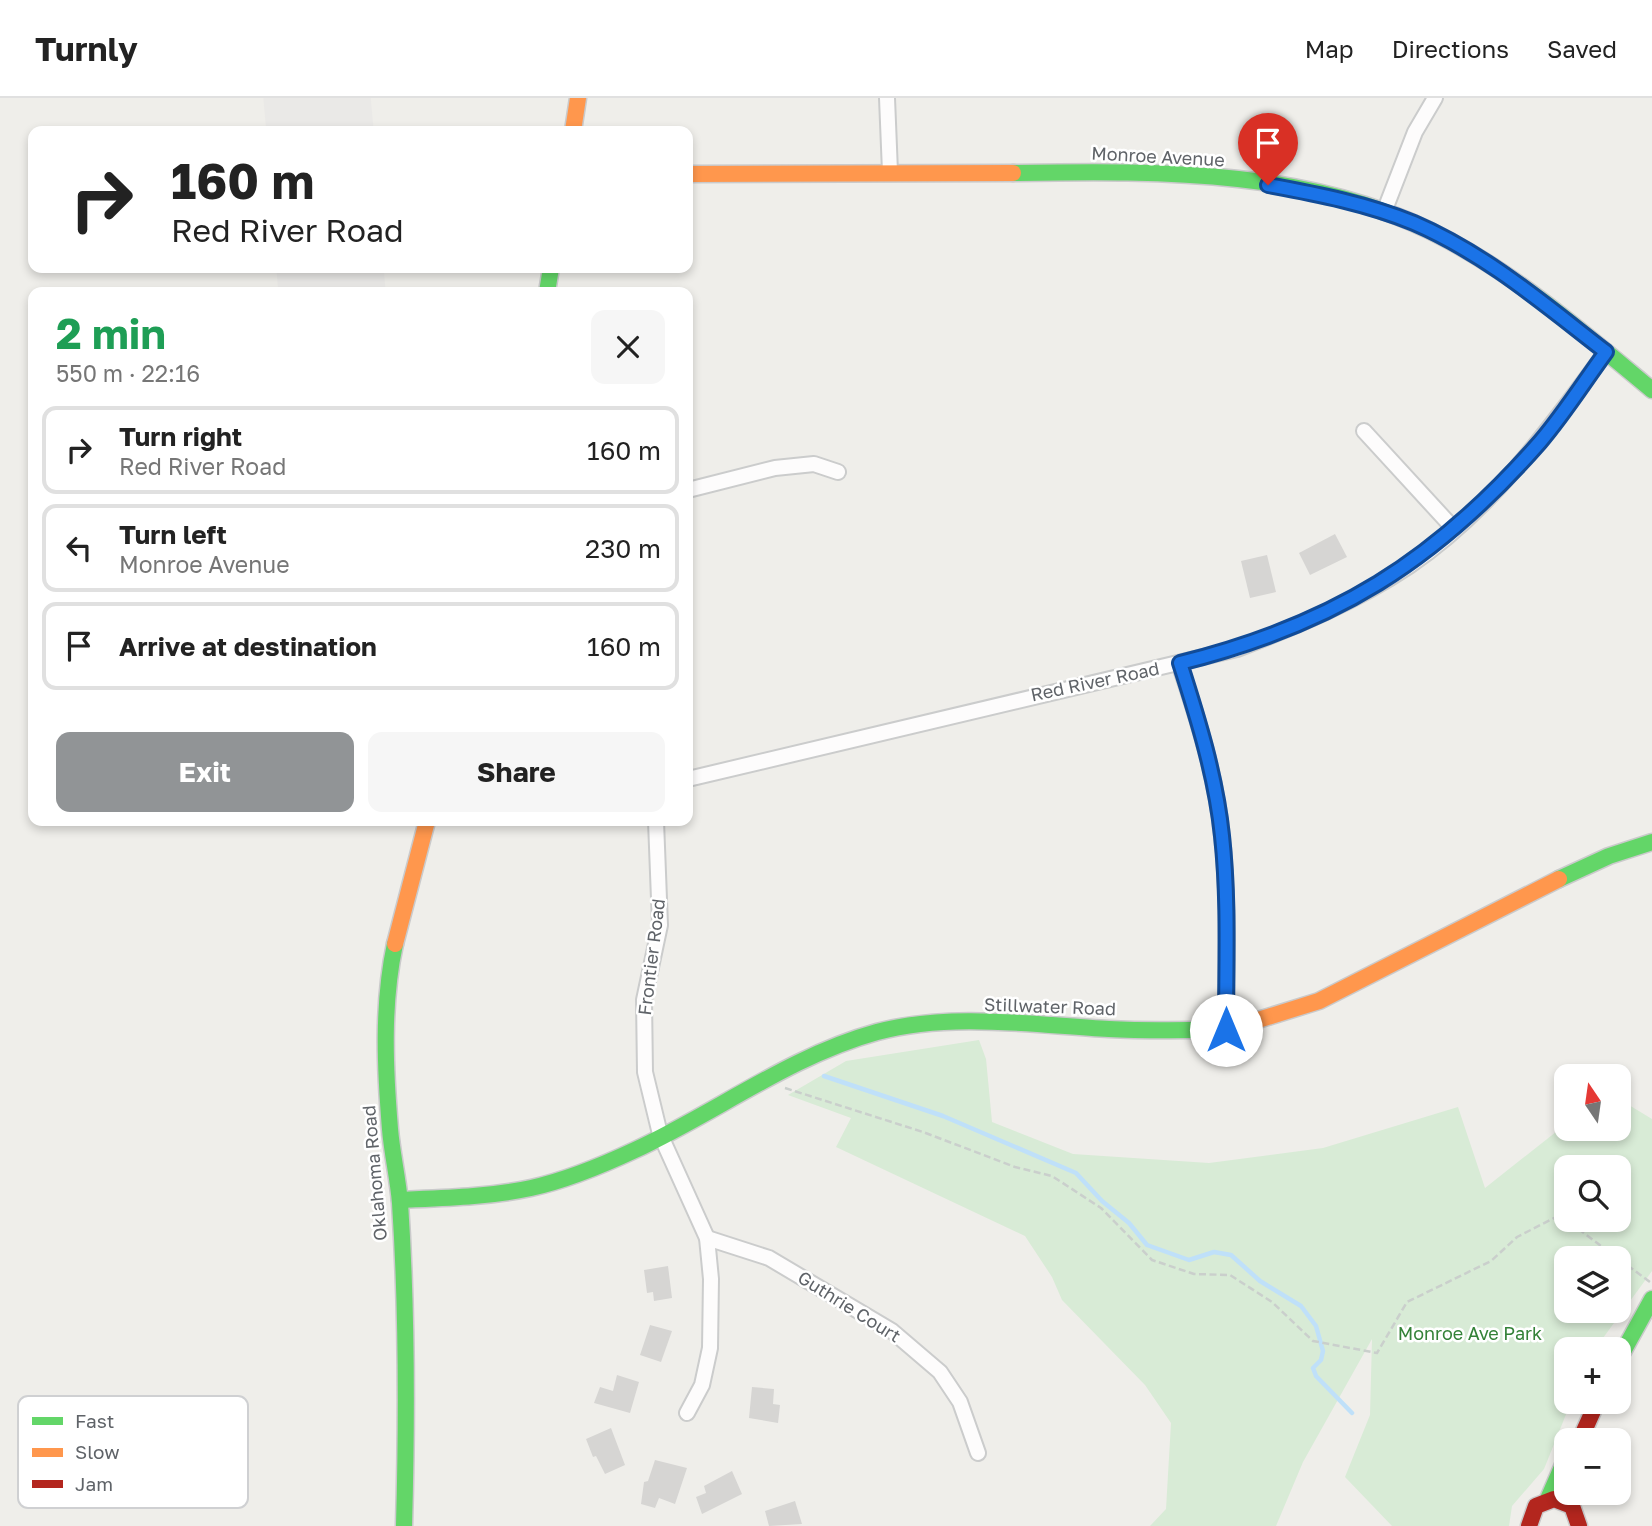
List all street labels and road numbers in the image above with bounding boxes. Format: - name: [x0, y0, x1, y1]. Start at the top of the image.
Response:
- street label: Monroe Avenue: [1091, 142, 1225, 170]
- street label: Red River Road: [1028, 657, 1161, 705]
- street label: Frontier Road: [633, 897, 669, 1016]
- street label: Stillwater Road: [984, 993, 1116, 1019]
- street label: Oklahoma Road: [357, 1104, 391, 1242]
- street label: Guthrie Court: [794, 1266, 905, 1347]

